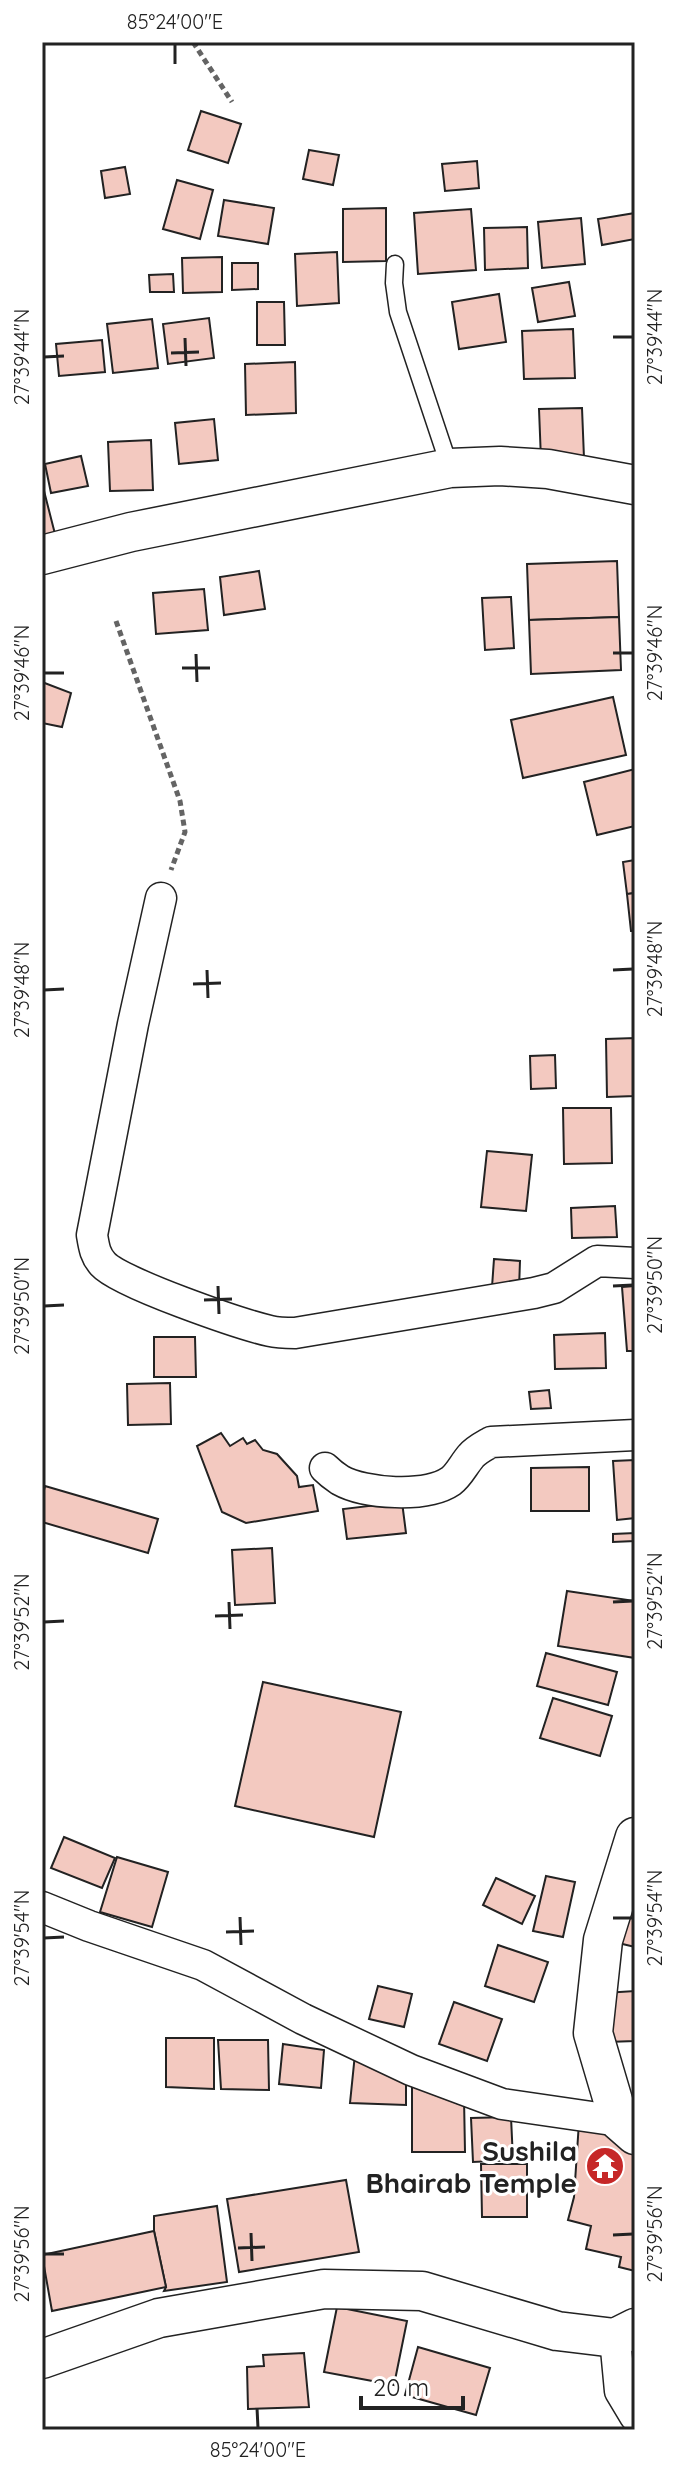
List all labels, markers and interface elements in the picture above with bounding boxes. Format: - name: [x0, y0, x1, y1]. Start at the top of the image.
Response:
- text: 85°24'00"E: [127, 9, 223, 34]
- text: 27°39'44"N: [642, 289, 667, 385]
- text: 27°39'44"N: [9, 309, 34, 405]
- text: 27°39'46"N: [642, 605, 667, 701]
- text: 27°39'46"N: [9, 625, 34, 721]
- text: 27°39'48"N: [642, 921, 667, 1017]
- text: 27°39'48"N: [9, 942, 34, 1038]
- text: 27°39'50"N: [642, 1236, 667, 1334]
- text: 27°39'50"N: [9, 1257, 34, 1355]
- text: 27°39'52"N: [642, 1552, 667, 1650]
- text: 27°39'52"N: [9, 1573, 34, 1671]
- text: 27°39'54"N: [642, 1870, 667, 1966]
- text: 27°39'54"N: [9, 1890, 34, 1986]
- place label: Sushila Bhairab Temple: [365, 2133, 577, 2200]
- temple icon: Sushila Bhairab Temple: [584, 2145, 626, 2187]
- text: 27°39'56"N: [642, 2186, 667, 2283]
- text: 27°39'56"N: [9, 2206, 34, 2303]
- scale bar: [361, 2360, 463, 2410]
- text: 20 m: [373, 2372, 429, 2402]
- text: 85°24'00"E: [210, 2437, 306, 2462]

